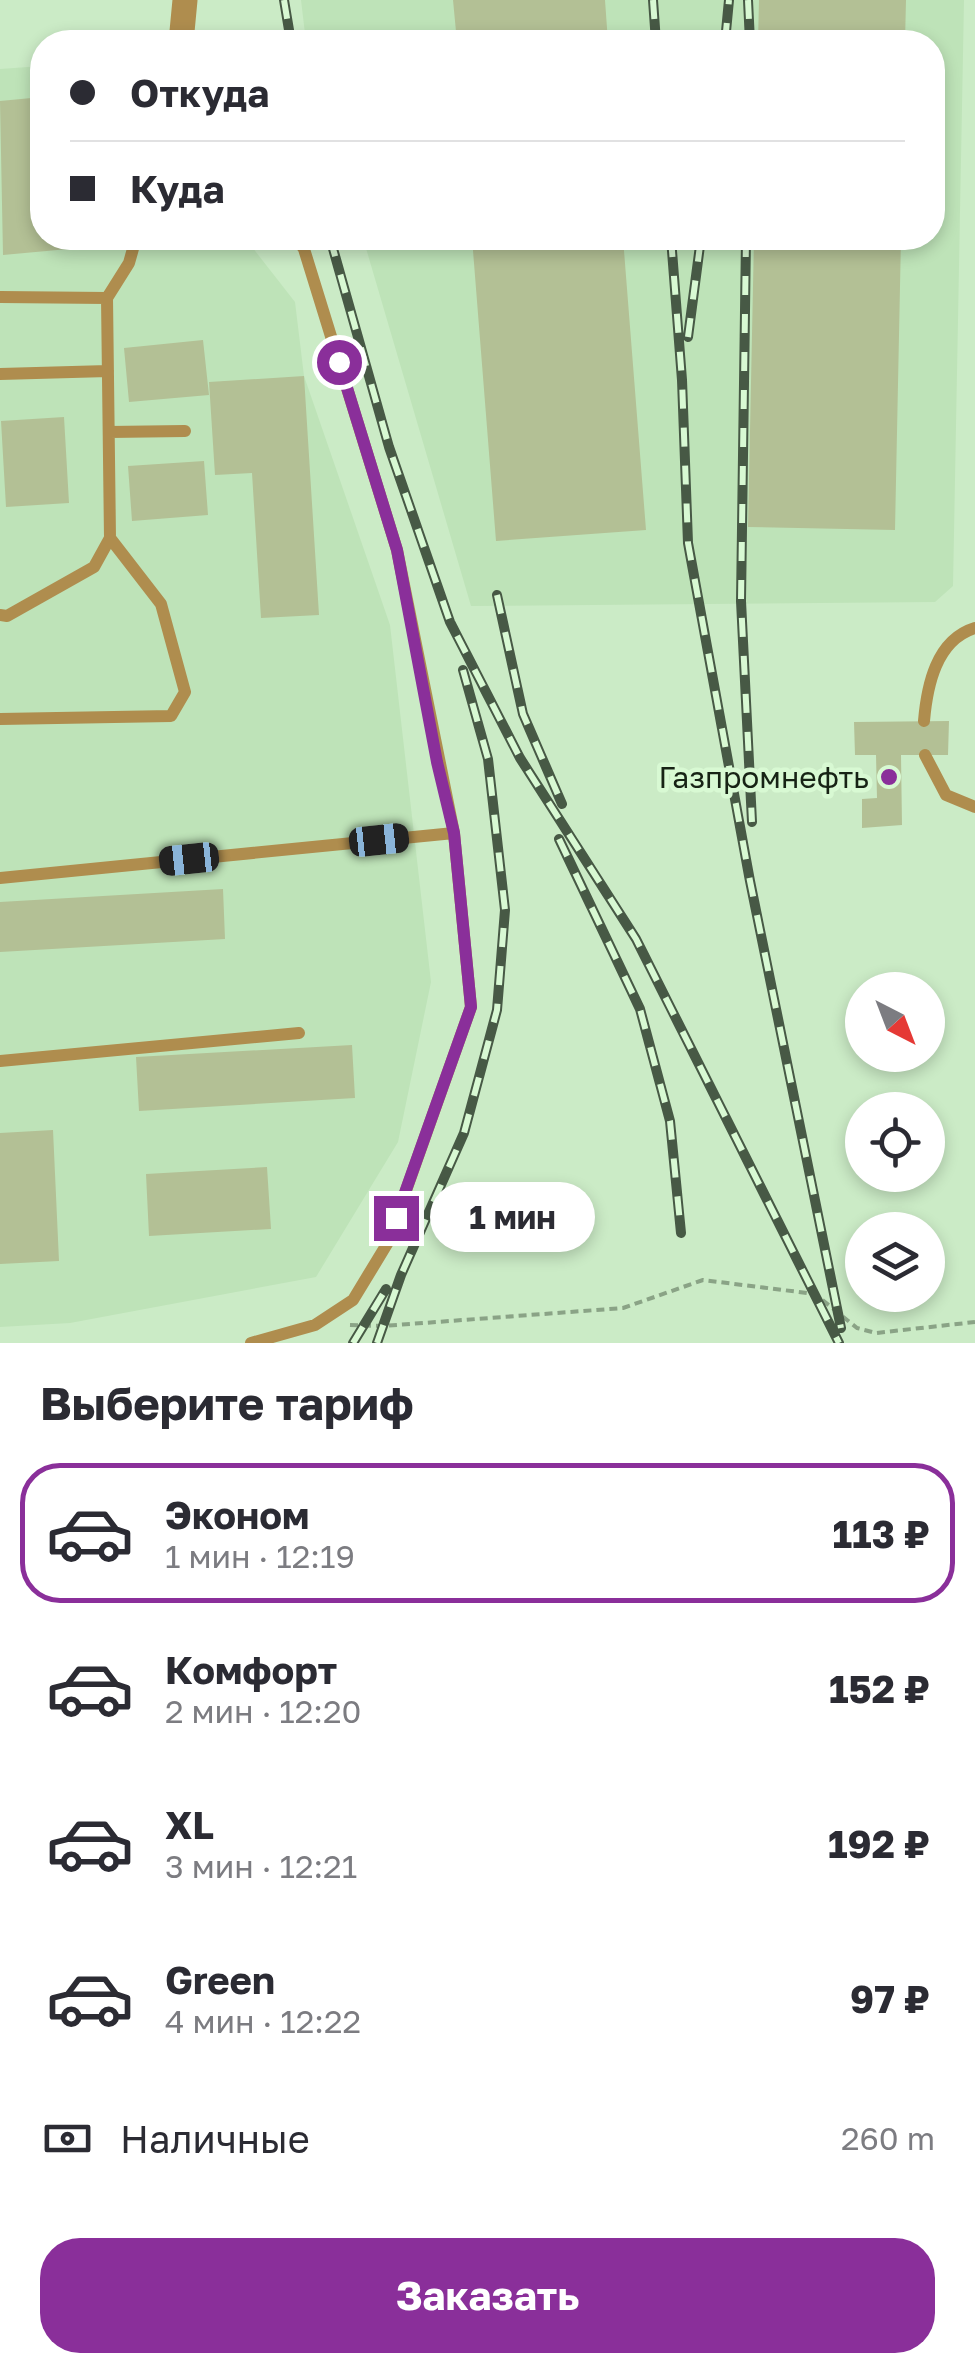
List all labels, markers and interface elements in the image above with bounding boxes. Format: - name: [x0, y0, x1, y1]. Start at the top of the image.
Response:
- text: Откуда: [130, 70, 269, 115]
- text: Куда: [130, 166, 224, 211]
- route start: [317, 340, 362, 385]
- place label: Газпромнефть: [658, 759, 869, 795]
- marker: Газпромнефть: [878, 766, 900, 788]
- car: [348, 822, 410, 858]
- car: [158, 841, 220, 877]
- north arrow: [845, 972, 945, 1072]
- map controls: [845, 972, 945, 1312]
- button: locate: [845, 1092, 945, 1192]
- callout: 1 мин: [431, 1183, 596, 1253]
- route end: [374, 1196, 419, 1241]
- text: 1 мин: [469, 1198, 556, 1236]
- button: layers: [845, 1212, 945, 1312]
- text: Выберите тариф: [40, 1376, 414, 1430]
- icon: car: [45, 1488, 135, 1578]
- text: Эконом: [165, 1492, 309, 1537]
- text: 113 ₽: [833, 1511, 930, 1556]
- text: 1 мин · 12:19: [165, 1537, 355, 1575]
- icon: car: [45, 1643, 135, 1733]
- text: Комфорт: [165, 1647, 337, 1692]
- text: 152 ₽: [829, 1666, 930, 1711]
- text: 2 мин · 12:20: [165, 1692, 361, 1730]
- icon: car: [45, 1798, 135, 1888]
- text: XL: [165, 1802, 214, 1847]
- text: 192 ₽: [828, 1821, 930, 1866]
- text: 3 мин · 12:21: [165, 1847, 357, 1885]
- icon: car: [45, 1953, 135, 2043]
- text: Green: [165, 1957, 275, 2002]
- text: 97 ₽: [850, 1976, 930, 2021]
- text: 4 мин · 12:22: [165, 2002, 361, 2040]
- icon: cash: [40, 2111, 95, 2166]
- text: Наличные: [120, 2116, 310, 2161]
- text: 260 m: [841, 2119, 935, 2157]
- button: Заказать: [40, 2238, 935, 2353]

